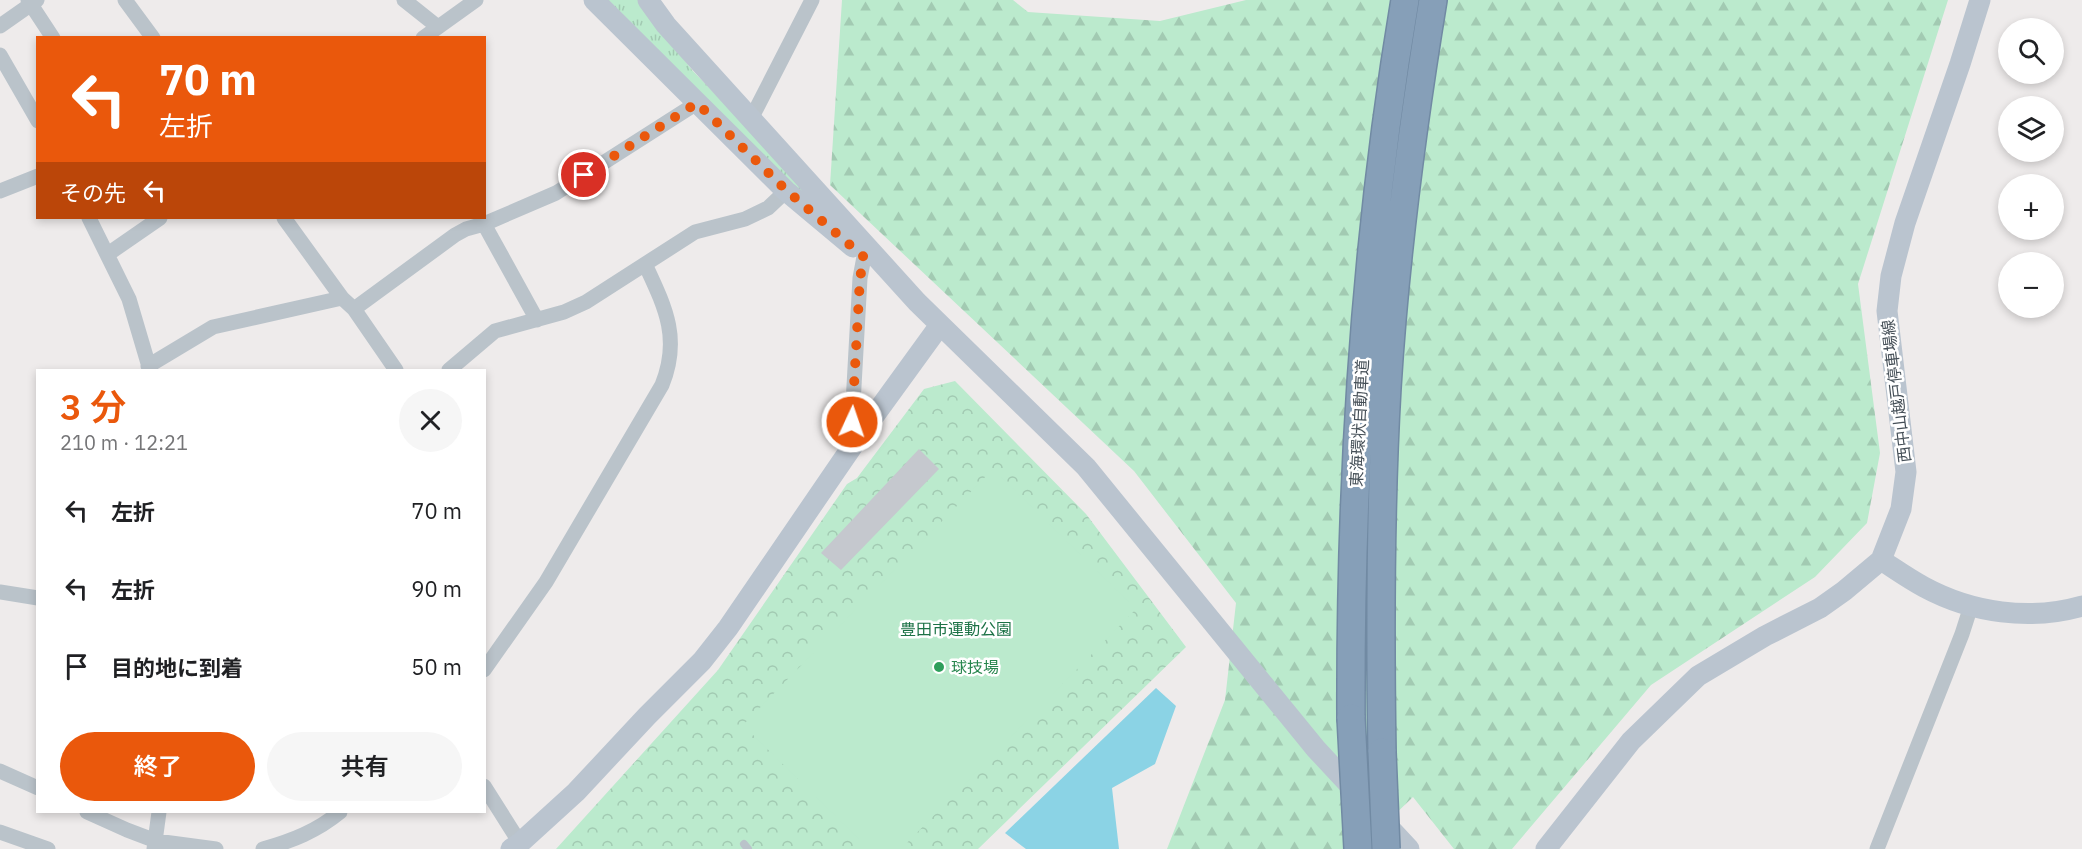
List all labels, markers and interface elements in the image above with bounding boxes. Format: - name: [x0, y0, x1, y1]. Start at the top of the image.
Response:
- map controls: [1998, 18, 2064, 318]
- button: search: [1998, 18, 2064, 84]
- text: 70 m: [159, 52, 257, 107]
- icon: left: [60, 60, 138, 138]
- button: layers: [1998, 96, 2064, 162]
- text: 左折: [159, 108, 213, 143]
- pin: [558, 149, 609, 200]
- icon: arrive: [567, 158, 600, 191]
- icon: left: [138, 174, 171, 207]
- button: +: [1998, 174, 2064, 240]
- text: その先: [60, 178, 126, 207]
- button: −: [1998, 252, 2064, 318]
- street label: 西中山越戸停車場線: [1877, 318, 1915, 464]
- street label: 東海環状自動車道: [1346, 359, 1372, 487]
- text: 3 分: [60, 383, 126, 430]
- button: close: [399, 389, 462, 452]
- position arrow: [820, 390, 884, 454]
- text: 210 m · 12:21: [60, 429, 188, 456]
- icon: left: [60, 494, 93, 527]
- text: 70 m: [411, 496, 462, 525]
- text: 左折: [111, 497, 155, 526]
- icon: left: [60, 572, 93, 605]
- text: 90 m: [411, 574, 462, 603]
- text: 左折: [111, 575, 155, 604]
- park label: 豊田市運動公園: [900, 619, 1012, 639]
- icon: arrive: [60, 650, 93, 683]
- text: 50 m: [411, 652, 462, 681]
- text: 目的地に到着: [111, 653, 243, 682]
- place label: 球技場: [951, 657, 999, 677]
- marker: 球技場: [932, 660, 946, 674]
- button: 終了: [60, 732, 255, 801]
- button: 共有: [267, 732, 462, 801]

